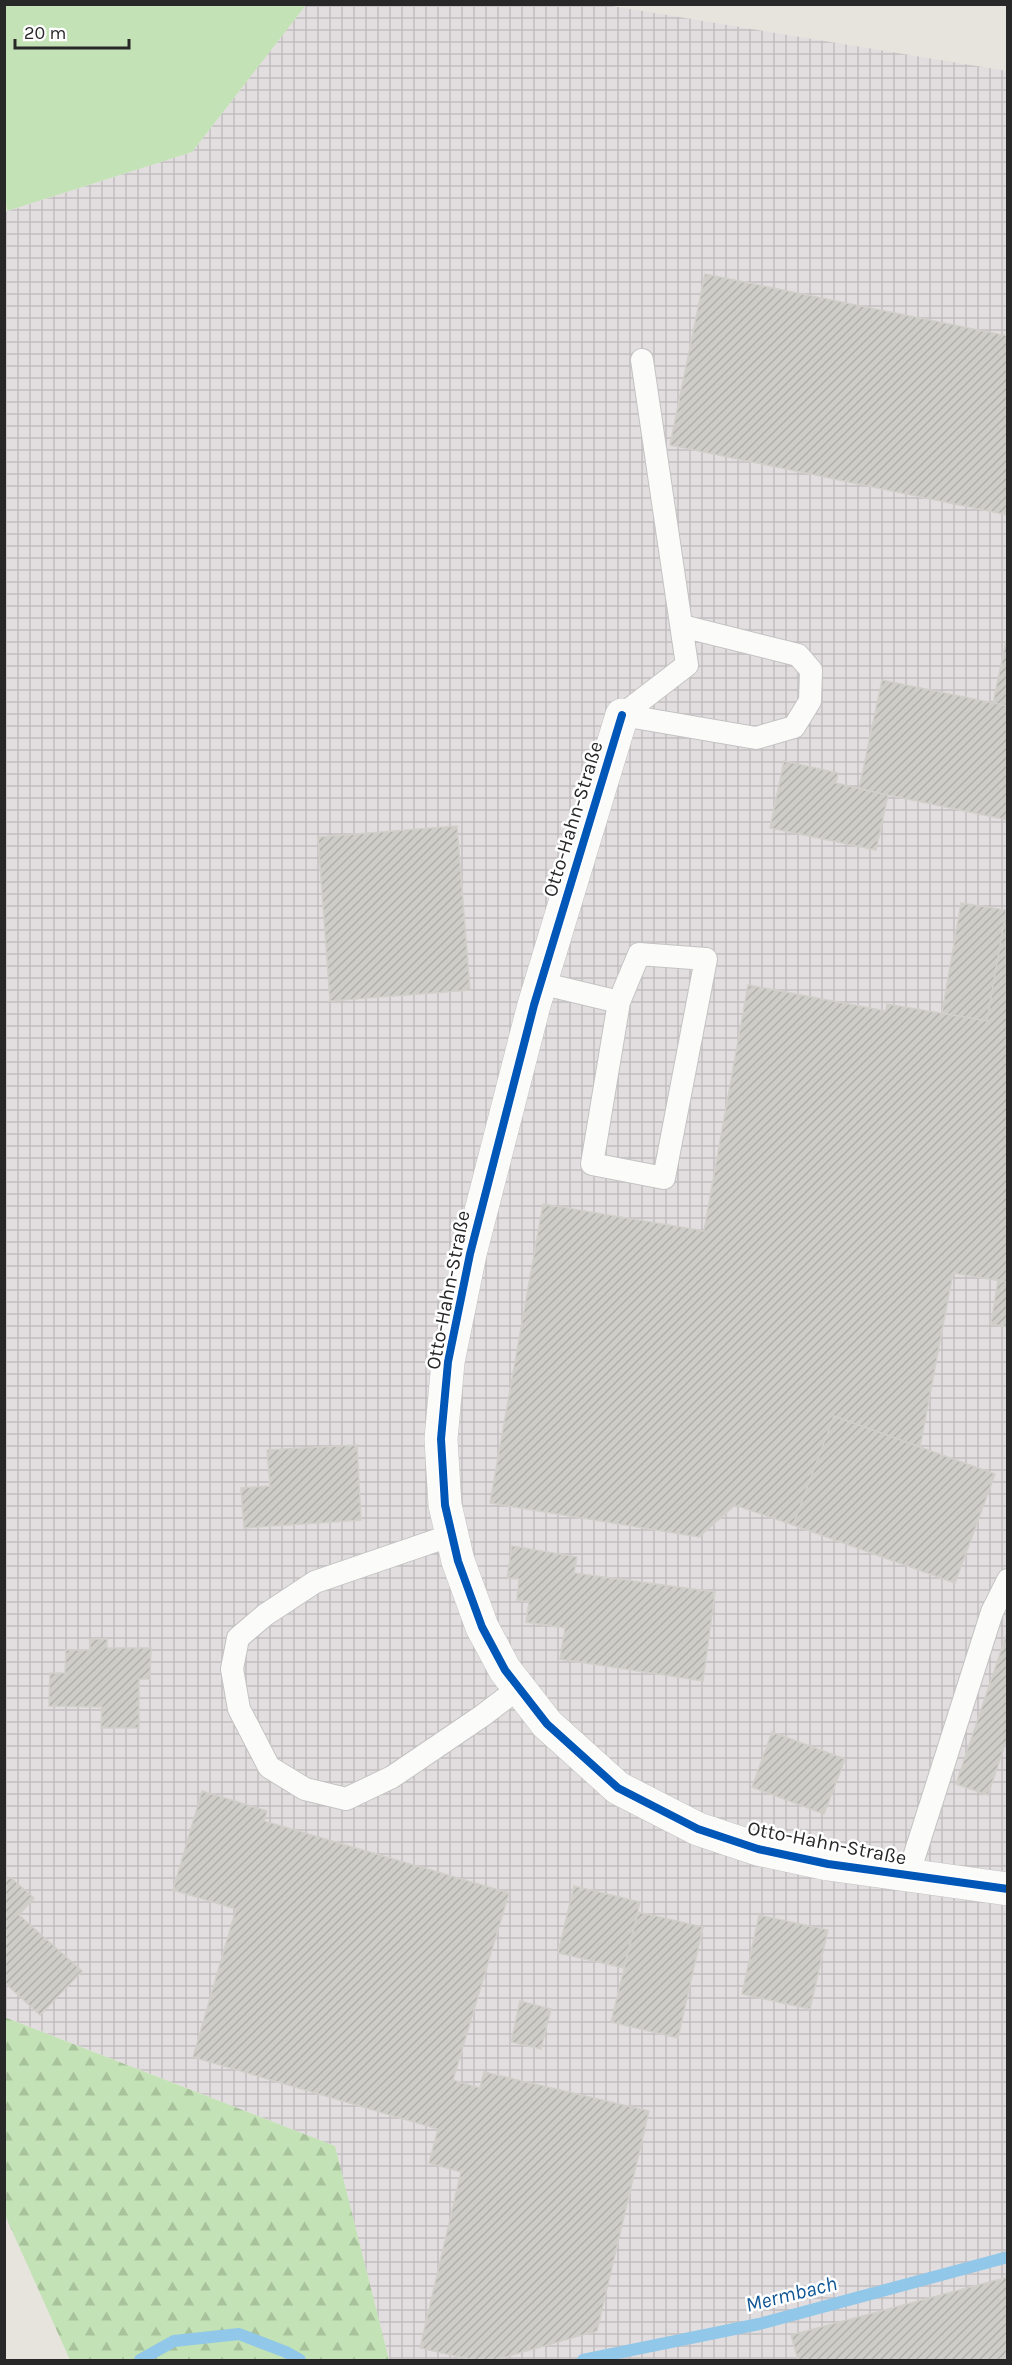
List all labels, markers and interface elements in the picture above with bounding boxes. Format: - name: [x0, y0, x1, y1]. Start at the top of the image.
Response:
- scale bar: [15, 12, 129, 50]
- text: 20 m: [24, 22, 66, 44]
- street label: Otto-Hahn-Straße: [538, 738, 608, 900]
- street label: Otto-Hahn-Straße: [421, 1208, 475, 1372]
- street label: Otto-Hahn-Straße: [745, 1816, 909, 1870]
- water label: Mermbach: [743, 2271, 839, 2317]

